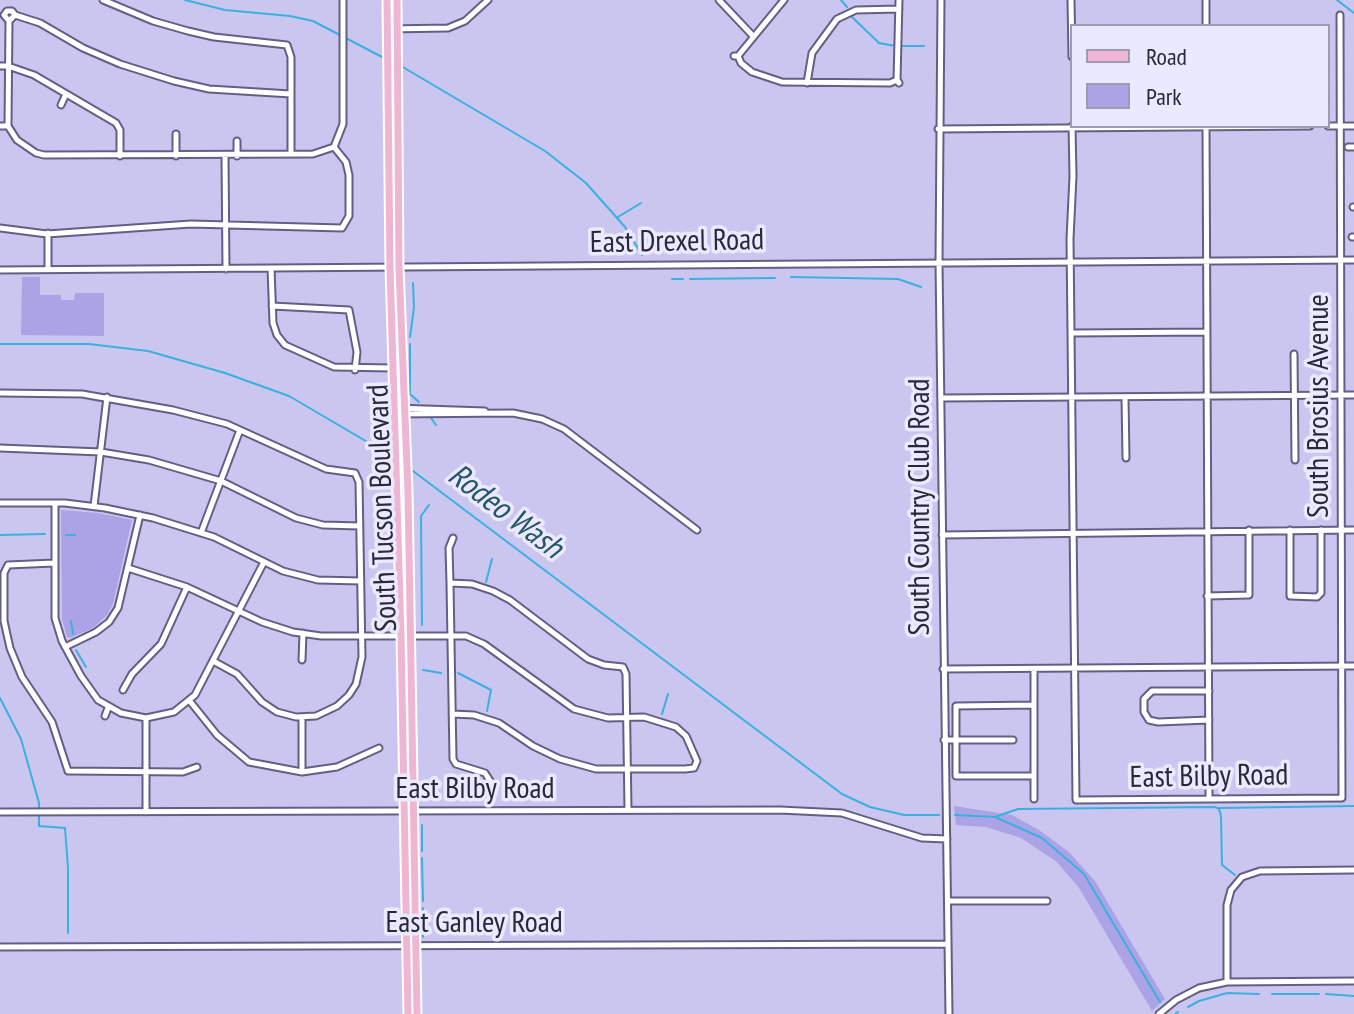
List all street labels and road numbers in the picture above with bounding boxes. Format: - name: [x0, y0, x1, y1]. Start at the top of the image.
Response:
- street label: East Drexel Road: [590, 222, 764, 262]
- street label: South Brosius Avenue: [1301, 294, 1337, 518]
- street label: South Country Club Road: [902, 378, 938, 636]
- street label: South Tucson Boulevard: [361, 384, 405, 632]
- street label: East Bilby Road: [1129, 758, 1289, 796]
- street label: East Bilby Road: [396, 771, 554, 807]
- street label: East Ganley Road: [385, 905, 563, 941]

